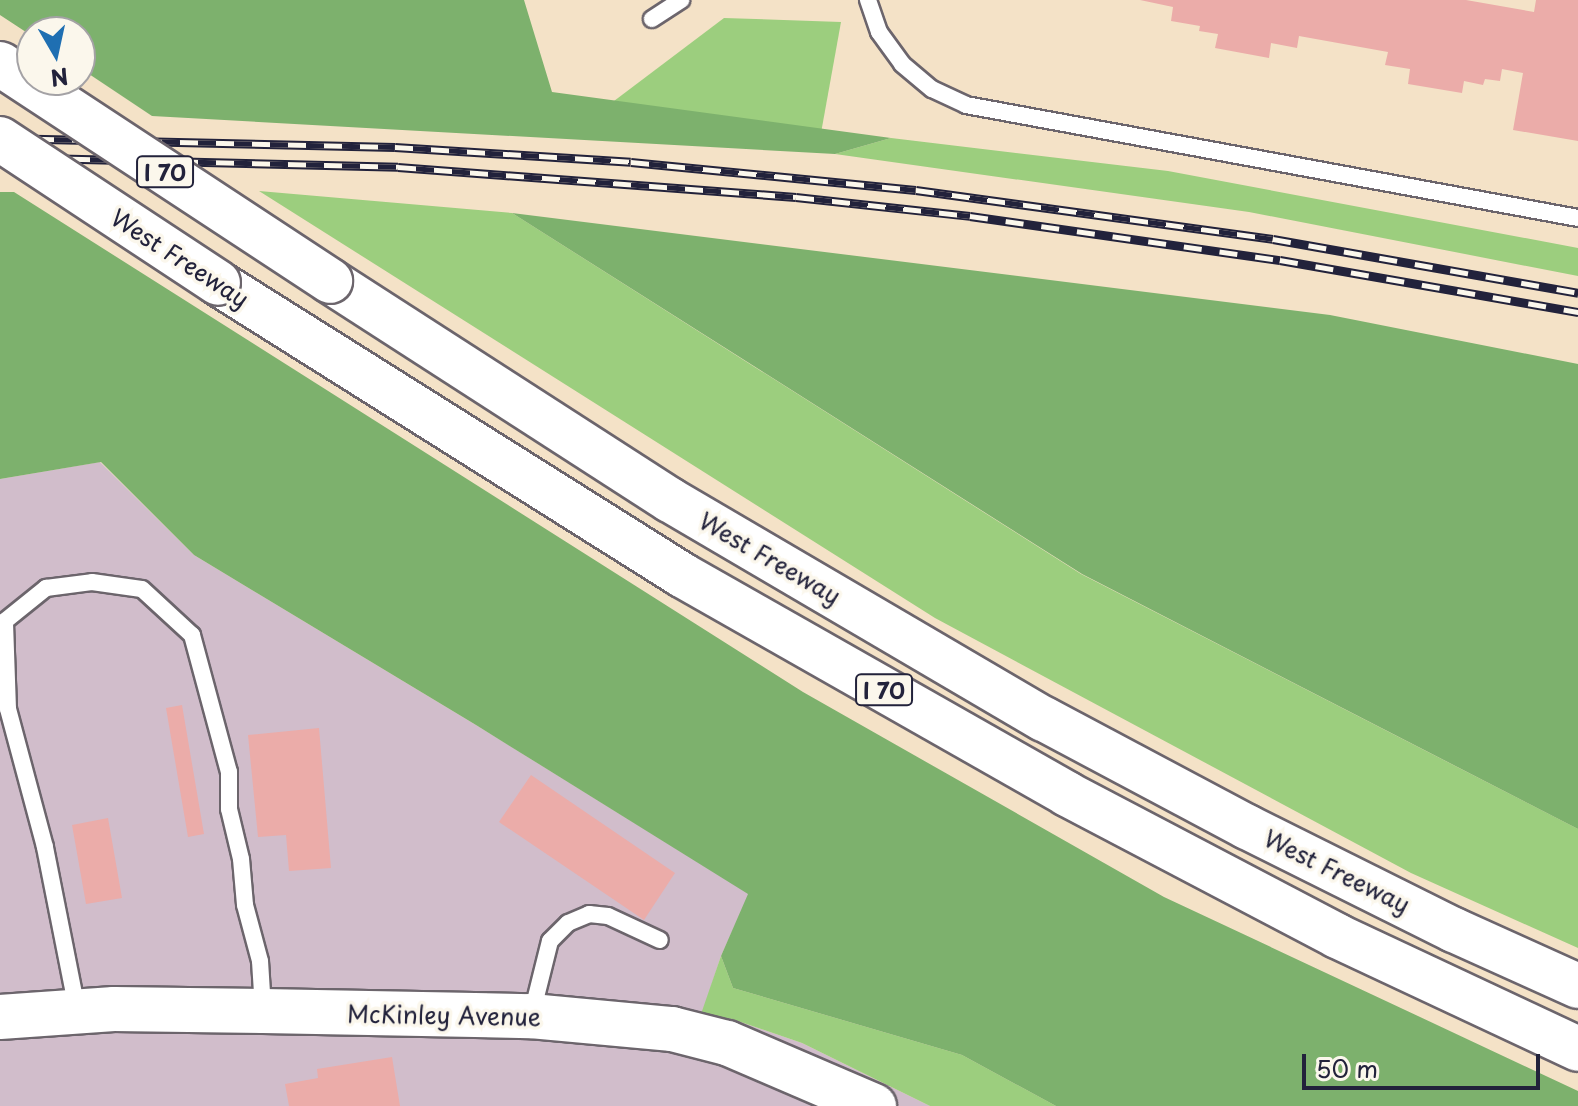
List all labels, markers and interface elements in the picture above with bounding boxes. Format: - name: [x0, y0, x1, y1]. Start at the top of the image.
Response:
- north arrow: [16, 16, 96, 96]
- text: N: [48, 61, 71, 96]
- road number: I 70: [135, 154, 195, 190]
- street label: West Freeway: [104, 202, 256, 314]
- street label: West Freeway: [693, 505, 847, 611]
- road number: I 70: [854, 672, 914, 708]
- street label: West Freeway: [1258, 823, 1416, 919]
- street label: McKinley Avenue: [347, 999, 541, 1031]
- scale bar: [1306, 1038, 1544, 1088]
- text: 50 m: [1316, 1050, 1378, 1086]

